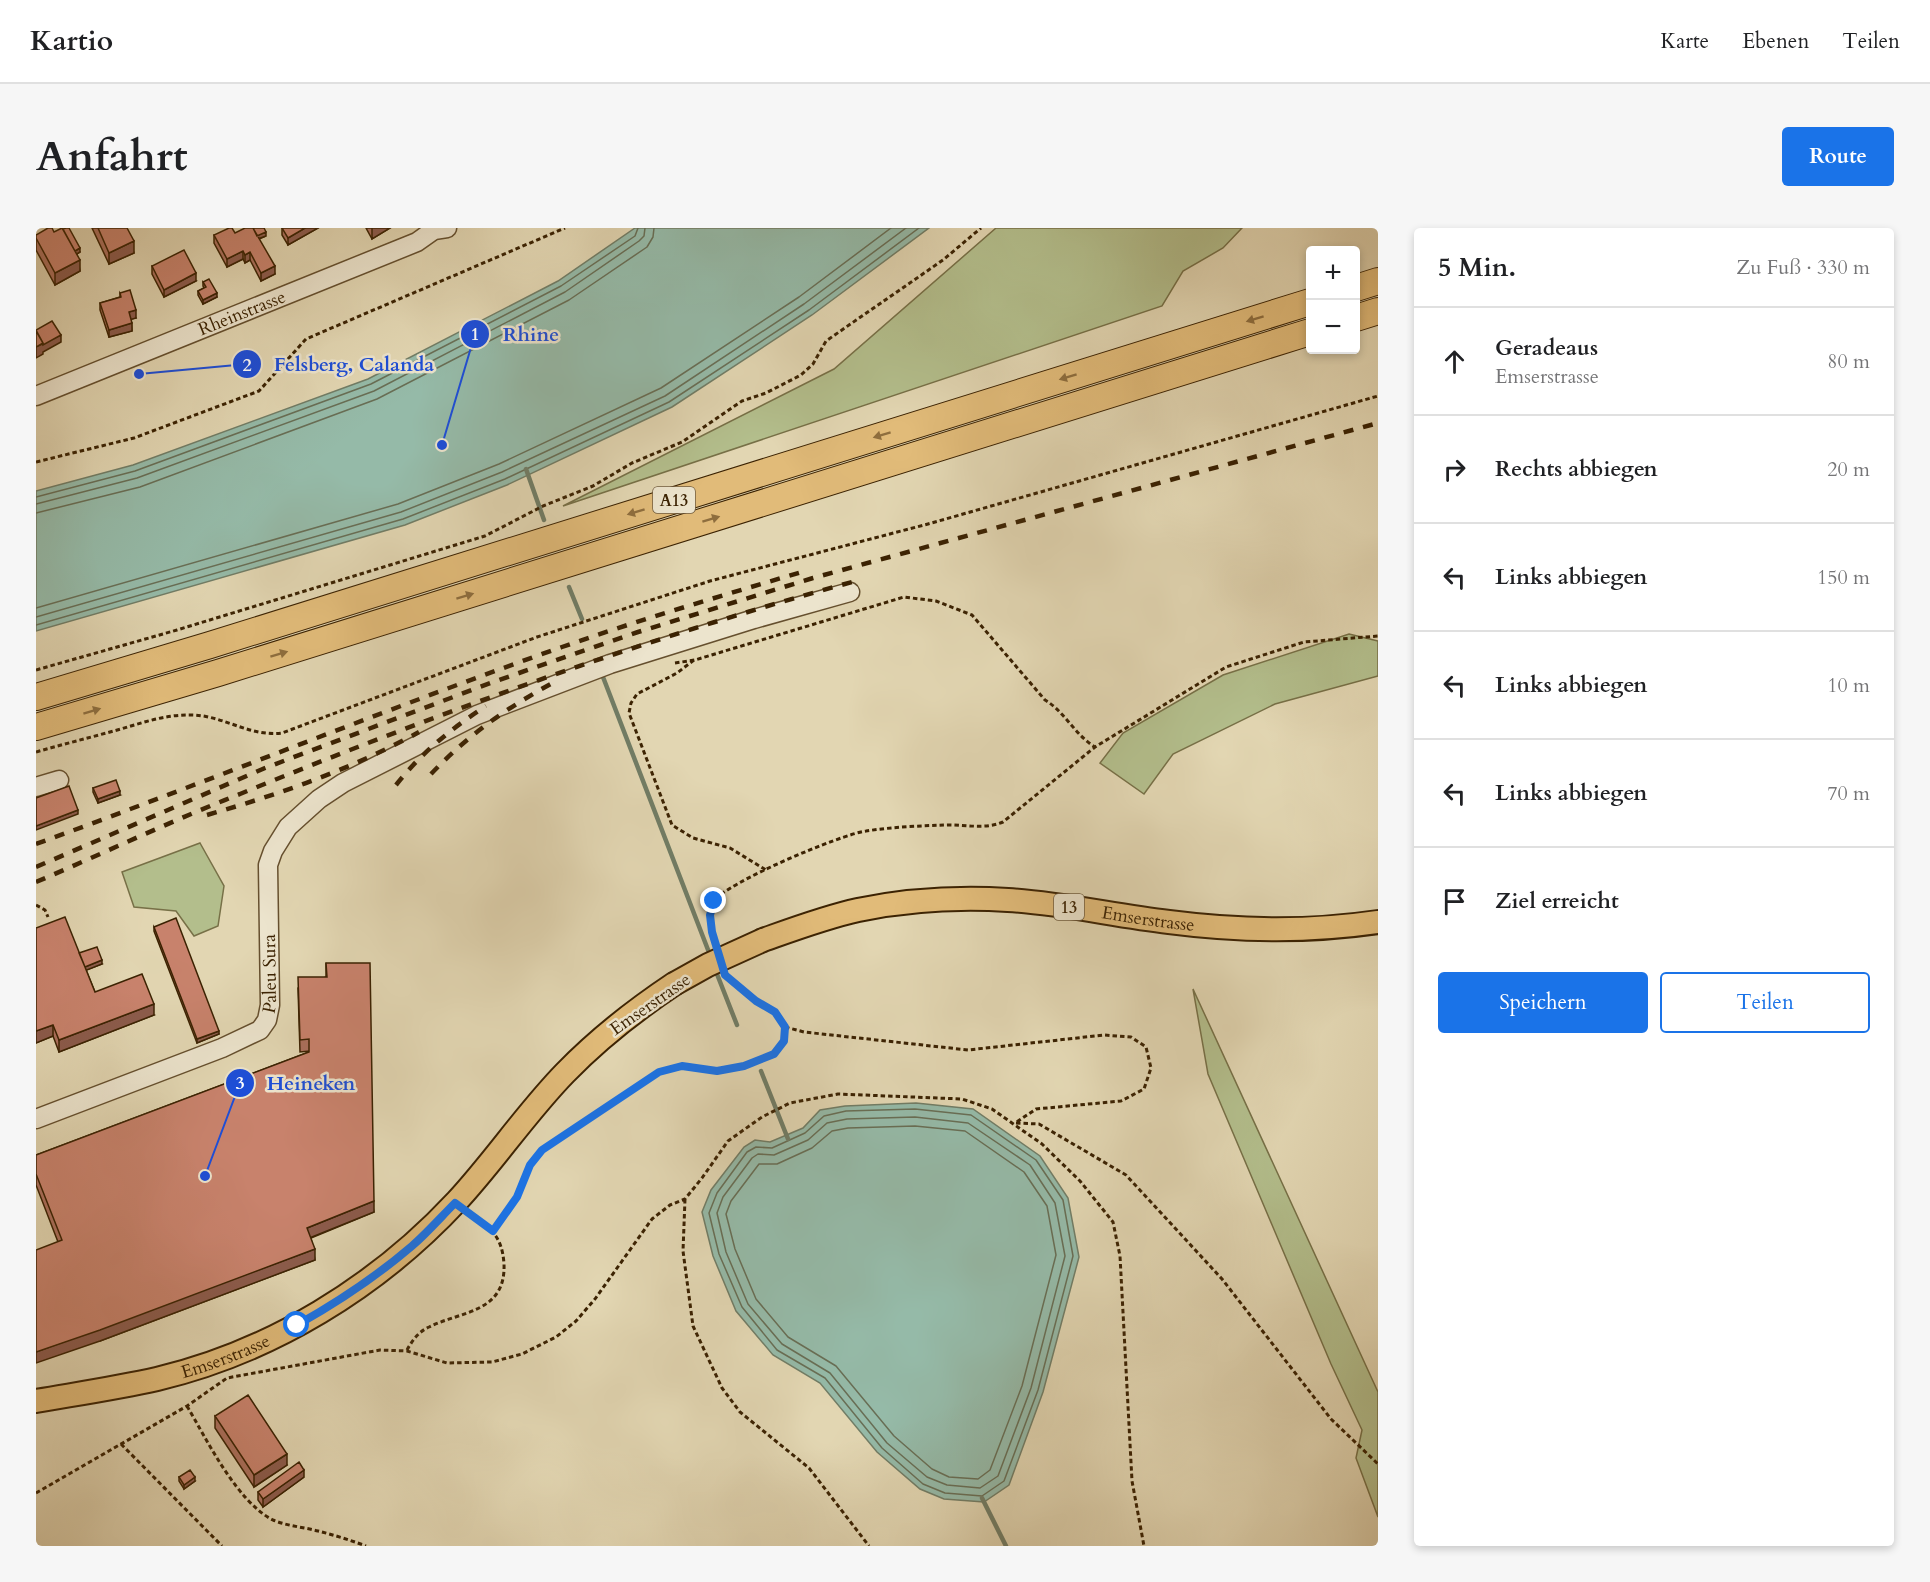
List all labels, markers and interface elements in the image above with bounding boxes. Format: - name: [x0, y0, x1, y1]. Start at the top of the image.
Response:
- text: Kartio: [30, 22, 113, 60]
- text: Karte: [1661, 27, 1709, 56]
- text: Ebenen: [1742, 27, 1809, 56]
- text: Teilen: [1842, 27, 1900, 56]
- button: Route: [1782, 127, 1894, 186]
- text: Anfahrt: [36, 128, 188, 185]
- map controls: [1306, 246, 1360, 354]
- button: +: [1306, 246, 1360, 300]
- text: 5 Min.: [1438, 250, 1516, 285]
- text: Zu Fuß · 330 m: [1736, 254, 1870, 281]
- street label: Rheinstrasse: [195, 284, 289, 342]
- button: −: [1306, 300, 1360, 354]
- callout: Rhine: [460, 315, 571, 353]
- one-way arrow: [1246, 315, 1264, 324]
- text: Rhine: [503, 321, 559, 348]
- text: 1: [470, 322, 480, 347]
- text: Geradeaus: [1495, 333, 1598, 363]
- callout: Felsberg, Calanda: [232, 345, 447, 383]
- icon: ahead: [1438, 345, 1471, 378]
- text: 80 m: [1827, 348, 1870, 375]
- text: Felsberg, Calanda: [274, 351, 434, 378]
- text: 2: [242, 353, 252, 378]
- text: Emserstrasse: [1495, 363, 1599, 390]
- one-way arrow: [1059, 373, 1077, 382]
- one-way arrow: [873, 431, 891, 440]
- icon: right: [1438, 453, 1471, 486]
- text: Rechts abbiegen: [1495, 454, 1658, 484]
- text: 20 m: [1827, 456, 1870, 483]
- road number: A13: [653, 487, 695, 513]
- one-way arrow: [627, 508, 645, 517]
- one-way arrow: [702, 514, 720, 523]
- icon: left: [1438, 561, 1471, 594]
- text: Links abbiegen: [1495, 562, 1647, 592]
- text: 150 m: [1817, 564, 1870, 591]
- one-way arrow: [456, 591, 474, 600]
- one-way arrow: [270, 649, 288, 658]
- icon: left: [1438, 669, 1471, 702]
- text: Links abbiegen: [1495, 670, 1647, 700]
- text: 10 m: [1827, 672, 1870, 699]
- one-way arrow: [83, 706, 101, 715]
- icon: left: [1438, 777, 1471, 810]
- text: Links abbiegen: [1495, 778, 1647, 808]
- text: 70 m: [1827, 780, 1870, 807]
- icon: arrive: [1438, 885, 1471, 918]
- text: Ziel erreicht: [1495, 886, 1619, 916]
- route end: [700, 887, 726, 913]
- road number: 13: [1054, 894, 1084, 920]
- street label: Emserstrasse: [1100, 900, 1196, 938]
- street label: Paleu Sura: [257, 934, 283, 1016]
- street label: Emserstrasse: [605, 967, 696, 1041]
- button: Speichern: [1438, 972, 1648, 1033]
- button: Teilen: [1660, 972, 1870, 1033]
- callout: Heineken: [225, 1064, 367, 1102]
- text: Heineken: [267, 1070, 355, 1097]
- text: 3: [235, 1071, 245, 1096]
- route start: [283, 1311, 309, 1337]
- street label: Emserstrasse: [178, 1329, 274, 1385]

